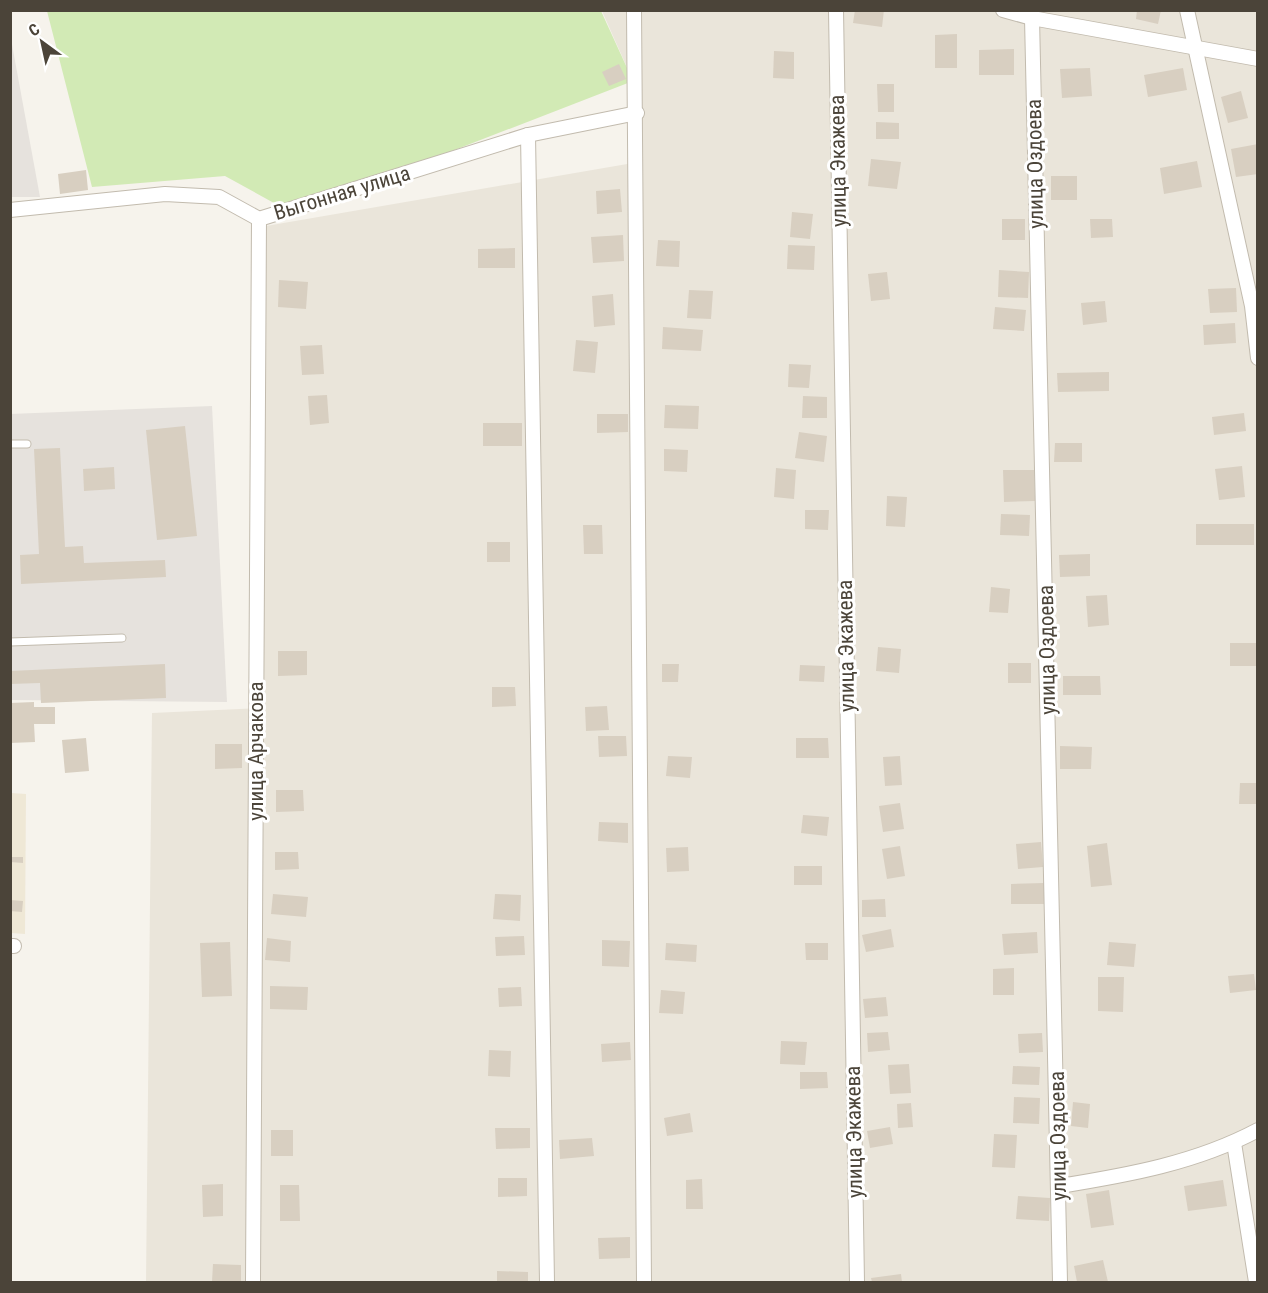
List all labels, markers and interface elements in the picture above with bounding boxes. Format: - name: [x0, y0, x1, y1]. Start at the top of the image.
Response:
- north arrow: [12, 12, 72, 72]
- text: С: [25, 19, 43, 40]
- street label: улица Экажева: [825, 95, 851, 227]
- street label: улица Оздоева: [1022, 99, 1048, 229]
- street label: Выгонная улица: [271, 161, 413, 225]
- street label: улица Экажева: [833, 580, 859, 712]
- street label: улица Оздоева: [1034, 585, 1060, 715]
- street label: улица Арчакова: [244, 681, 268, 821]
- street label: улица Экажева: [841, 1066, 867, 1198]
- street label: улица Оздоева: [1045, 1071, 1071, 1201]

